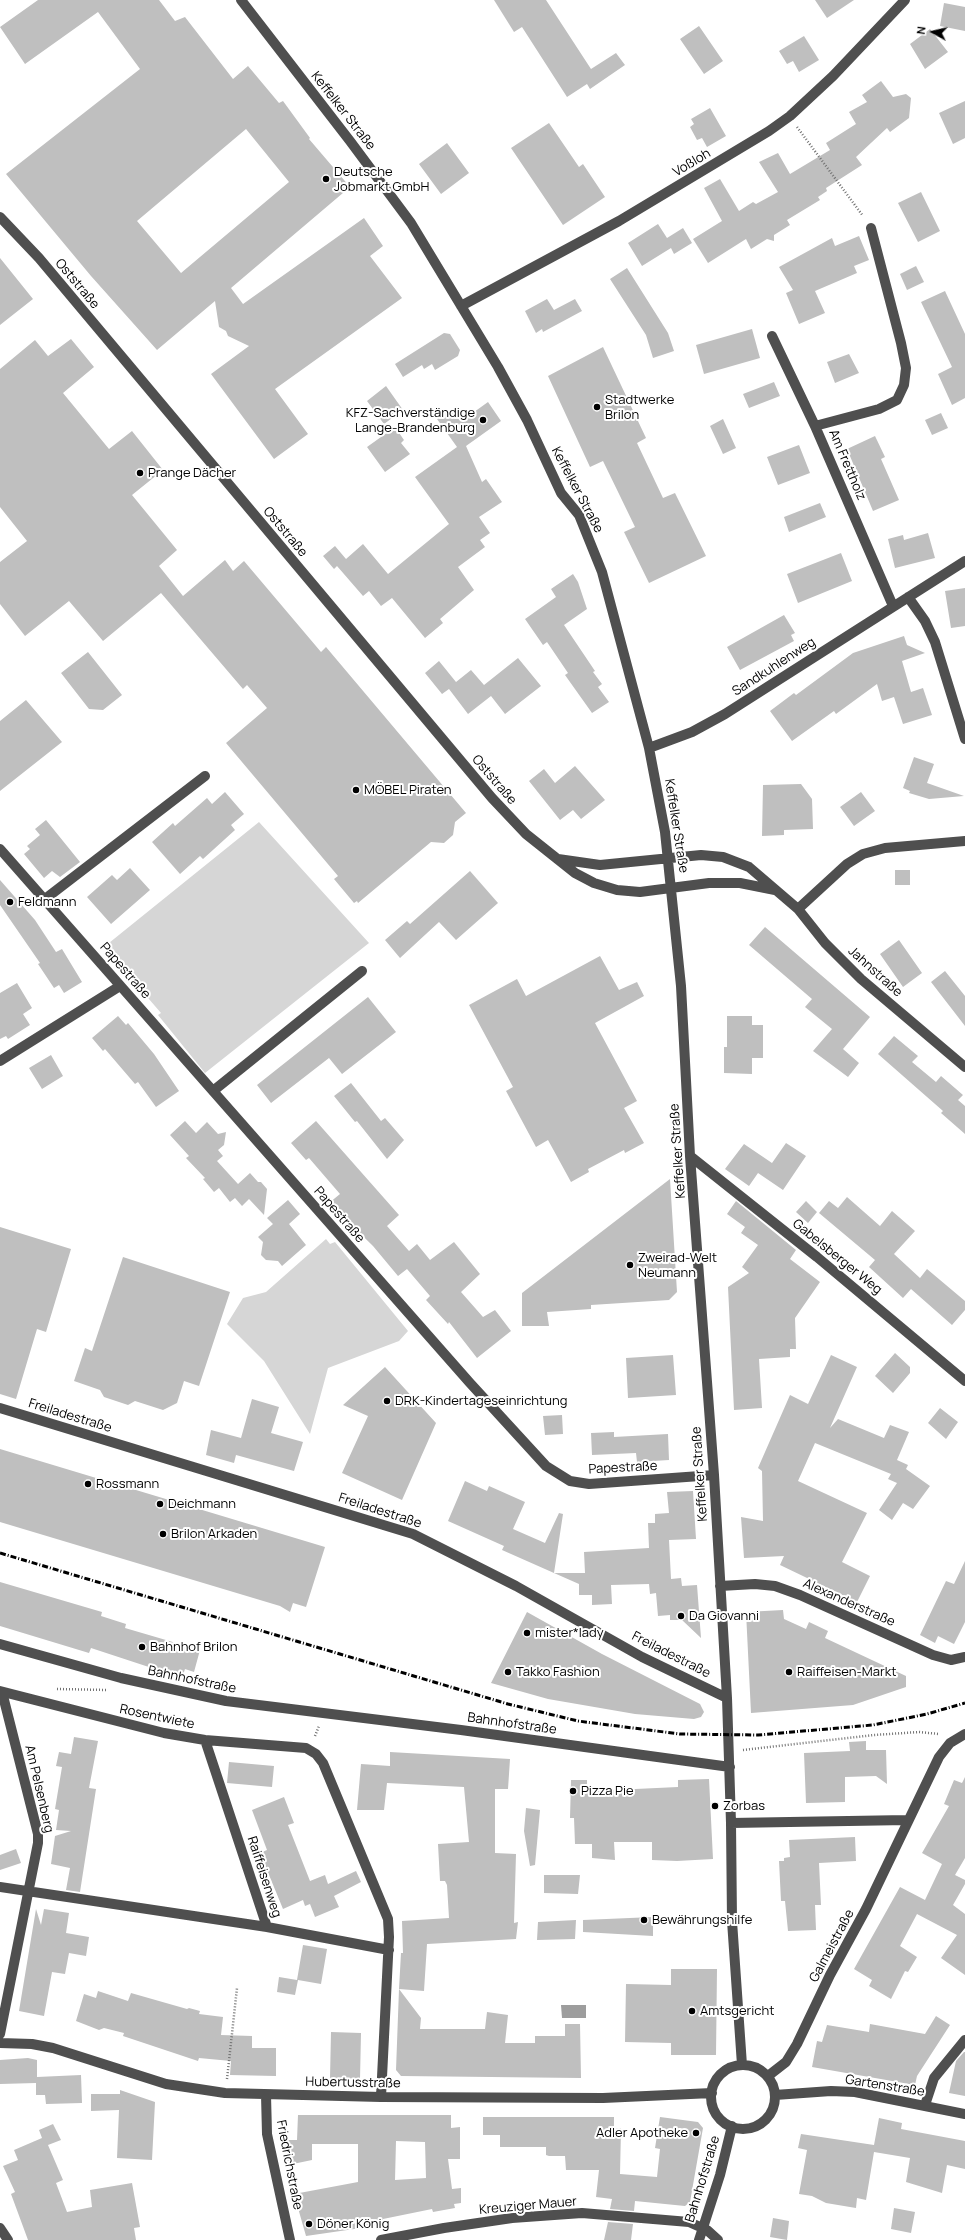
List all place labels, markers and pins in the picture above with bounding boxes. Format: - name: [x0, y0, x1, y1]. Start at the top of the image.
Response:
- place label: Deutsche Jobmarkt GmbH: [334, 164, 429, 195]
- marker: Deutsche Jobmarkt GmbH: [321, 174, 331, 184]
- place label: Stadtwerke Brilon: [605, 392, 674, 423]
- marker: Stadtwerke Brilon: [592, 402, 602, 412]
- place label: KFZ-Sachverständige Lange-Brandenburg: [346, 405, 475, 436]
- marker: KFZ-Sachverständige Lange-Brandenburg: [478, 415, 488, 425]
- place label: Prange Dächer: [148, 465, 236, 481]
- marker: Prange Dächer: [135, 468, 145, 478]
- place label: MÖBEL Piraten: [364, 782, 452, 798]
- marker: MÖBEL Piraten: [351, 785, 361, 795]
- place label: Feldmann: [18, 894, 76, 910]
- marker: Feldmann: [5, 897, 15, 907]
- place label: Zweirad-Welt Neumann: [638, 1250, 717, 1281]
- marker: Zweirad-Welt Neumann: [625, 1260, 635, 1270]
- place label: DRK-Kindertageseinrichtung: [395, 1393, 567, 1409]
- marker: DRK-Kindertageseinrichtung: [382, 1396, 392, 1406]
- place label: Rossmann: [96, 1476, 159, 1492]
- marker: Rossmann: [83, 1479, 93, 1489]
- place label: Deichmann: [168, 1496, 236, 1512]
- marker: Deichmann: [155, 1499, 165, 1509]
- place label: Brilon Arkaden: [171, 1526, 257, 1542]
- marker: Brilon Arkaden: [158, 1529, 168, 1539]
- place label: Da Giovanni: [689, 1608, 759, 1624]
- marker: Da Giovanni: [676, 1611, 686, 1621]
- place label: mister*lady: [535, 1625, 604, 1641]
- marker: mister*lady: [522, 1628, 532, 1638]
- place label: Bahnhof Brilon: [150, 1639, 237, 1655]
- marker: Bahnhof Brilon: [137, 1642, 147, 1652]
- place label: Takko Fashion: [516, 1664, 600, 1680]
- place label: Raiffeisen-Markt: [797, 1664, 896, 1680]
- marker: Takko Fashion: [503, 1667, 513, 1677]
- marker: Raiffeisen-Markt: [784, 1667, 794, 1677]
- place label: Pizza Pie: [581, 1783, 634, 1799]
- marker: Pizza Pie: [568, 1786, 578, 1796]
- place label: Zorbas: [723, 1798, 765, 1814]
- marker: Zorbas: [710, 1801, 720, 1811]
- place label: Bewährungshilfe: [652, 1912, 752, 1928]
- marker: Bewährungshilfe: [639, 1915, 649, 1925]
- place label: Amtsgericht: [700, 2003, 774, 2019]
- marker: Amtsgericht: [687, 2006, 697, 2016]
- place label: Adler Apotheke: [596, 2125, 688, 2141]
- marker: Adler Apotheke: [691, 2128, 701, 2138]
- place label: Döner König: [317, 2216, 389, 2232]
- marker: Döner König: [304, 2219, 314, 2229]

